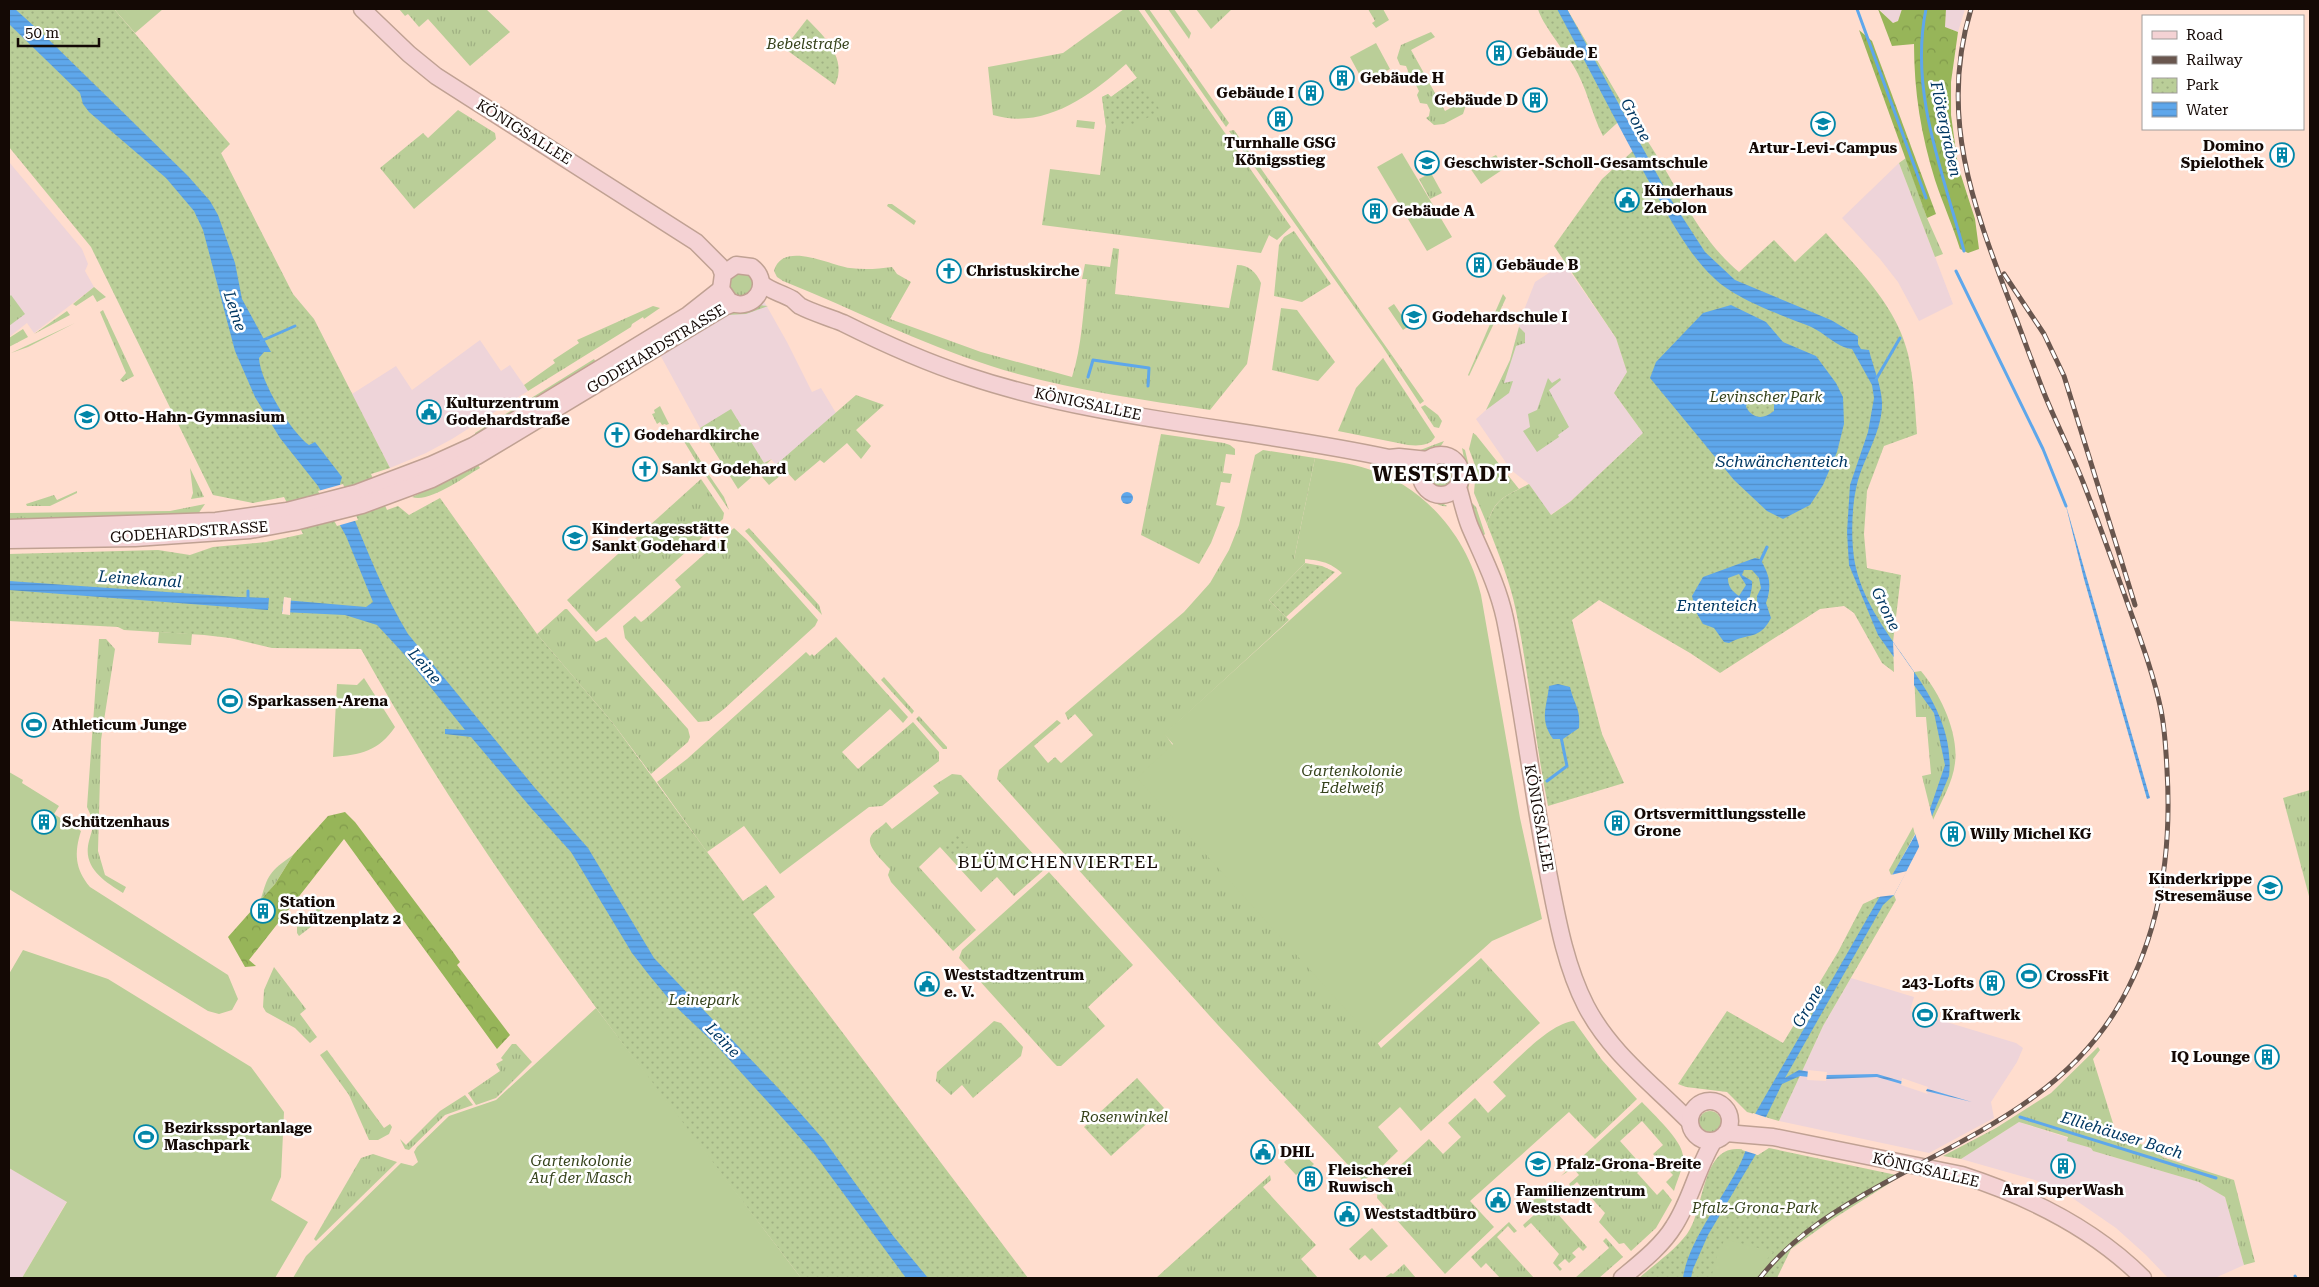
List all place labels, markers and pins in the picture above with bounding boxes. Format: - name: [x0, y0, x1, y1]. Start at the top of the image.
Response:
- building icon: Gebäude E: [1486, 40, 1512, 66]
- place label: Gebäude E: [1516, 44, 1598, 62]
- building icon: Gebäude H: [1329, 65, 1355, 91]
- place label: Gebäude H: [1360, 69, 1444, 87]
- building icon: Gebäude I: [1298, 80, 1324, 106]
- place label: Gebäude I: [1216, 84, 1294, 102]
- building icon: Gebäude D: [1522, 87, 1548, 113]
- place label: Gebäude D: [1434, 91, 1518, 109]
- building icon: Turnhalle GSG Königsstieg: [1267, 106, 1293, 132]
- school or university icon: Artur-Levi-Campus: [1810, 111, 1836, 137]
- place label: Turnhalle GSG Königsstieg: [1224, 134, 1336, 169]
- place label: Domino Spielothek: [2181, 137, 2265, 172]
- place label: Artur-Levi-Campus: [1749, 139, 1898, 157]
- building icon: Domino Spielothek: [2269, 142, 2295, 168]
- school or university icon: Geschwister-Scholl-Gesamtschule: [1414, 150, 1440, 176]
- place label: Geschwister-Scholl-Gesamtschule: [1444, 154, 1708, 172]
- place label: Kinderhaus Zebolon: [1644, 182, 1733, 217]
- public building icon: Kinderhaus Zebolon: [1614, 187, 1640, 213]
- building icon: Gebäude A: [1362, 198, 1388, 224]
- place label: Gebäude A: [1392, 202, 1475, 220]
- building icon: Gebäude B: [1466, 252, 1492, 278]
- place label: Gebäude B: [1496, 256, 1579, 274]
- church icon: Christuskirche: [936, 258, 962, 284]
- place label: Christuskirche: [966, 262, 1080, 280]
- school or university icon: Godehardschule I: [1401, 304, 1427, 330]
- place label: Godehardschule I: [1432, 308, 1567, 326]
- place label: Kulturzentrum Godehardstraße: [446, 394, 570, 429]
- public building icon: Kulturzentrum Godehardstraße: [416, 399, 442, 425]
- school or university icon: Otto-Hahn-Gymnasium: [74, 404, 100, 430]
- place label: Otto-Hahn-Gymnasium: [104, 408, 285, 426]
- church icon: Godehardkirche: [604, 422, 630, 448]
- place label: Godehardkirche: [634, 426, 760, 444]
- church icon: Sankt Godehard: [632, 456, 658, 482]
- place label: Sankt Godehard: [662, 460, 786, 478]
- place label: Kindertagesstätte Sankt Godehard I: [592, 520, 729, 555]
- school or university icon: Kindertagesstätte Sankt Godehard I: [562, 525, 588, 551]
- sports icon: Sparkassen-Arena: [217, 688, 243, 714]
- place label: Sparkassen-Arena: [248, 692, 388, 710]
- sports icon: Athleticum Junge: [21, 712, 47, 738]
- place label: Athleticum Junge: [52, 716, 187, 734]
- place label: Ortsvermittlungsstelle Grone: [1634, 805, 1806, 840]
- building icon: Schützenhaus: [31, 809, 57, 835]
- building icon: Ortsvermittlungsstelle Grone: [1604, 810, 1630, 836]
- place label: Schützenhaus: [62, 813, 170, 831]
- building icon: Willy Michel KG: [1940, 821, 1966, 847]
- place label: Willy Michel KG: [1970, 825, 2092, 843]
- place label: Kinderkrippe Stresemäuse: [2148, 870, 2252, 905]
- school or university icon: Kinderkrippe Stresemäuse: [2257, 875, 2283, 901]
- place label: Station Schützenplatz 2: [280, 893, 401, 928]
- building icon: Station Schützenplatz 2: [250, 898, 276, 924]
- sports icon: CrossFit: [2016, 963, 2042, 989]
- place label: Weststadtzentrum e. V.: [944, 966, 1085, 1001]
- place label: CrossFit: [2046, 967, 2109, 985]
- building icon: 243-Lofts: [1979, 970, 2005, 996]
- public building icon: Weststadtzentrum e. V.: [914, 971, 940, 997]
- place label: 243-Lofts: [1902, 974, 1974, 992]
- sports icon: Kraftwerk: [1912, 1002, 1938, 1028]
- place label: Kraftwerk: [1942, 1006, 2021, 1024]
- building icon: IQ Lounge: [2254, 1044, 2280, 1070]
- place label: IQ Lounge: [2171, 1048, 2250, 1066]
- place label: Bezirkssportanlage Maschpark: [164, 1119, 312, 1154]
- sports icon: Bezirkssportanlage Maschpark: [133, 1124, 159, 1150]
- public building icon: DHL: [1250, 1139, 1276, 1165]
- place label: DHL: [1280, 1143, 1314, 1161]
- school or university icon: Pfalz-Grona-Breite: [1525, 1151, 1551, 1177]
- building icon: Aral SuperWash: [2050, 1153, 2076, 1179]
- place label: Pfalz-Grona-Breite: [1556, 1155, 1702, 1173]
- place label: Fleischerei Ruwisch: [1328, 1161, 1412, 1196]
- building icon: Fleischerei Ruwisch: [1297, 1166, 1323, 1192]
- place label: Aral SuperWash: [2002, 1181, 2124, 1199]
- place label: Familienzentrum Weststadt: [1516, 1182, 1646, 1217]
- public building icon: Familienzentrum Weststadt: [1485, 1187, 1511, 1213]
- public building icon: Weststadtbüro: [1334, 1201, 1360, 1227]
- place label: Weststadtbüro: [1364, 1205, 1477, 1223]

